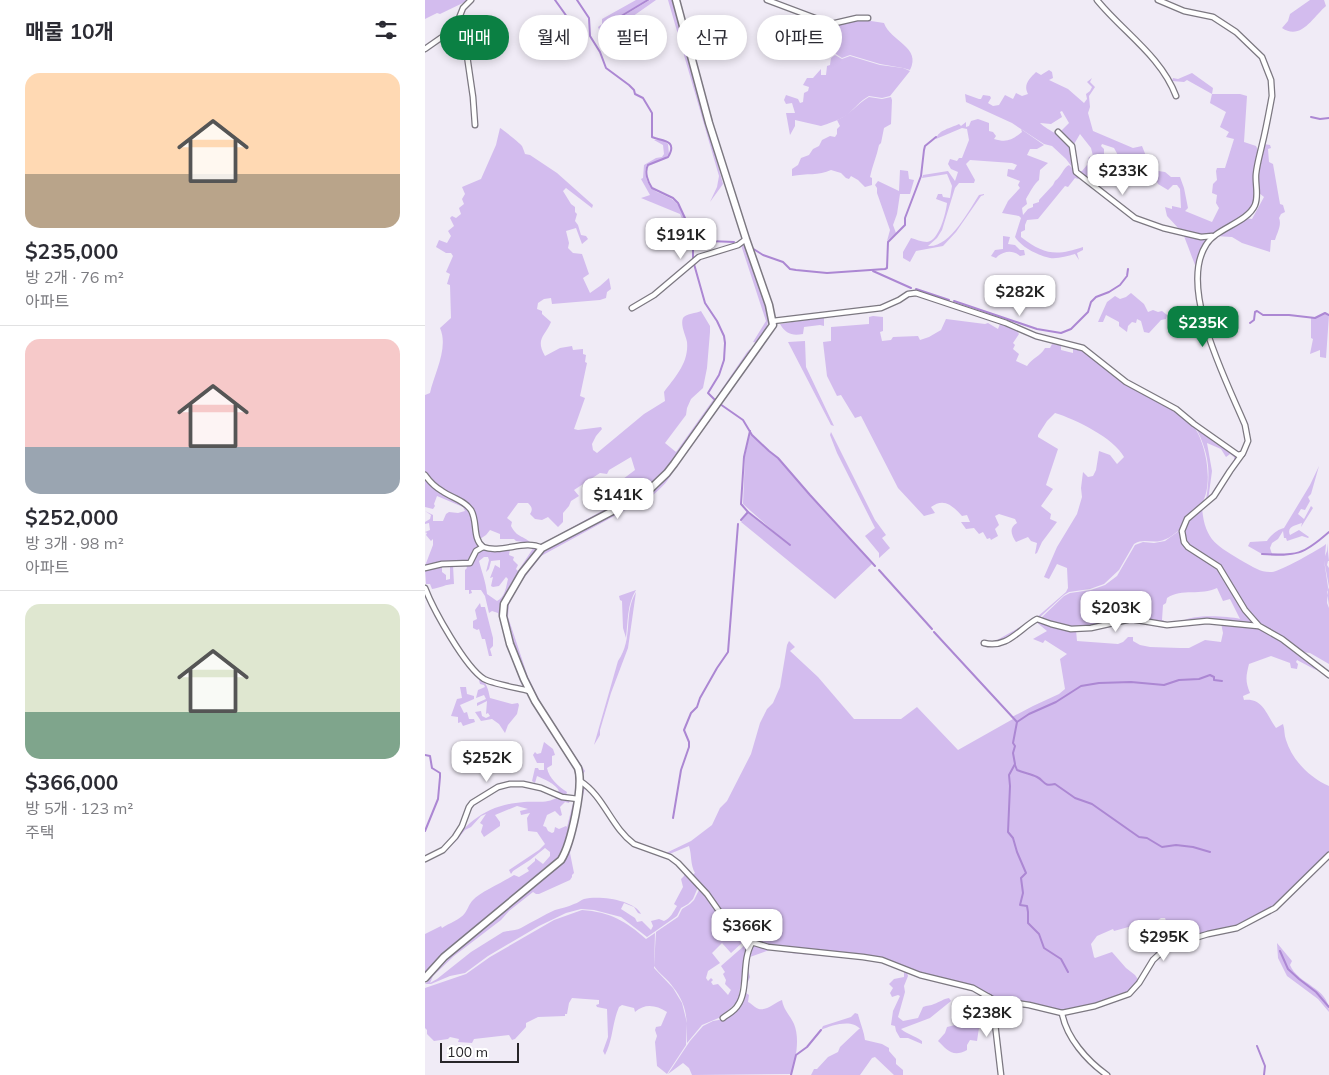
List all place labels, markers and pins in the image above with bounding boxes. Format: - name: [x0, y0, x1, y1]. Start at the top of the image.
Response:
- pin: $233K: [1088, 154, 1158, 196]
- pin: $191K: [646, 218, 716, 260]
- pin: $282K: [985, 274, 1055, 317]
- pin: $235K: [1168, 306, 1238, 348]
- pin: $141K: [583, 478, 653, 520]
- pin: $203K: [1081, 590, 1151, 633]
- pin: $252K: [452, 740, 522, 783]
- pin: $366K: [712, 908, 782, 951]
- pin: $295K: [1129, 920, 1199, 962]
- pin: $238K: [952, 996, 1022, 1038]

